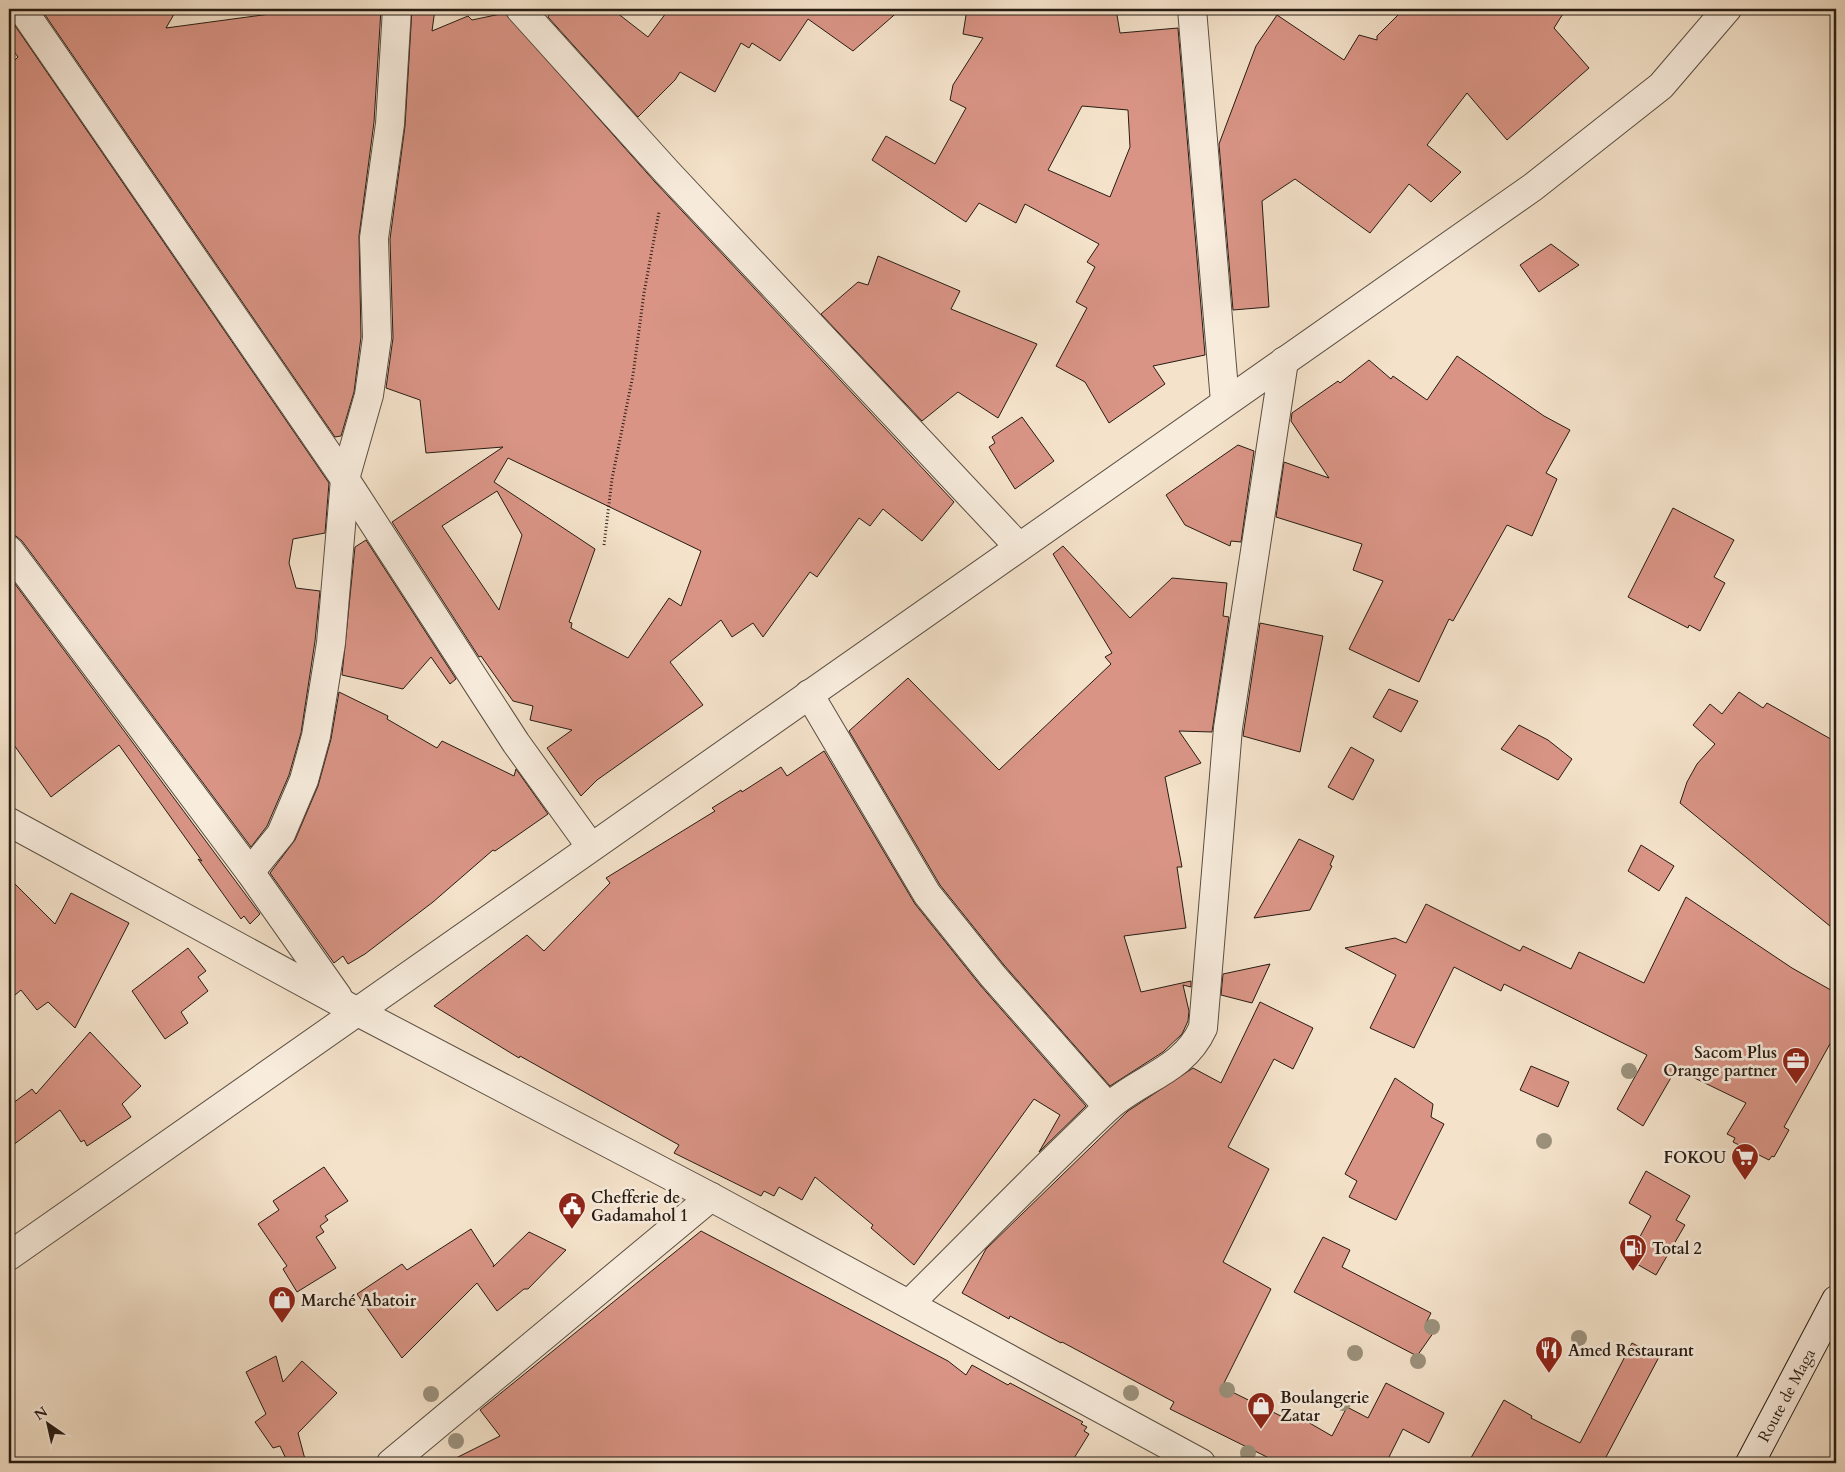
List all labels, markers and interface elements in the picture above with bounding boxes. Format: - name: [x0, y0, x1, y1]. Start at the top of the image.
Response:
- place label: Sacom Plus Orange partner: [1663, 1042, 1778, 1082]
- office icon: Sacom Plus Orange partner: [1781, 1046, 1811, 1085]
- supermarket icon: FOKOU: [1730, 1142, 1760, 1181]
- place label: FOKOU: [1664, 1147, 1726, 1169]
- place label: Chefferie de Gadamahol 1: [591, 1187, 688, 1227]
- public building icon: Chefferie de Gadamahol 1: [557, 1191, 587, 1230]
- fuel station icon: Total 2: [1618, 1233, 1648, 1272]
- place label: Total 2: [1652, 1238, 1702, 1260]
- shop icon: Marché Abatoir: [267, 1285, 297, 1324]
- place label: Marché Abatoir: [301, 1290, 417, 1312]
- restaurant icon: Amed Restaurant: [1534, 1335, 1564, 1374]
- place label: Amed Restaurant: [1568, 1340, 1694, 1362]
- street label: Route de Maga: [1753, 1345, 1821, 1446]
- place label: Boulangerie Zatar: [1280, 1387, 1370, 1427]
- shop icon: Boulangerie Zatar: [1246, 1391, 1276, 1430]
- north arrow: [22, 1400, 72, 1450]
- text: N: [31, 1402, 51, 1425]

